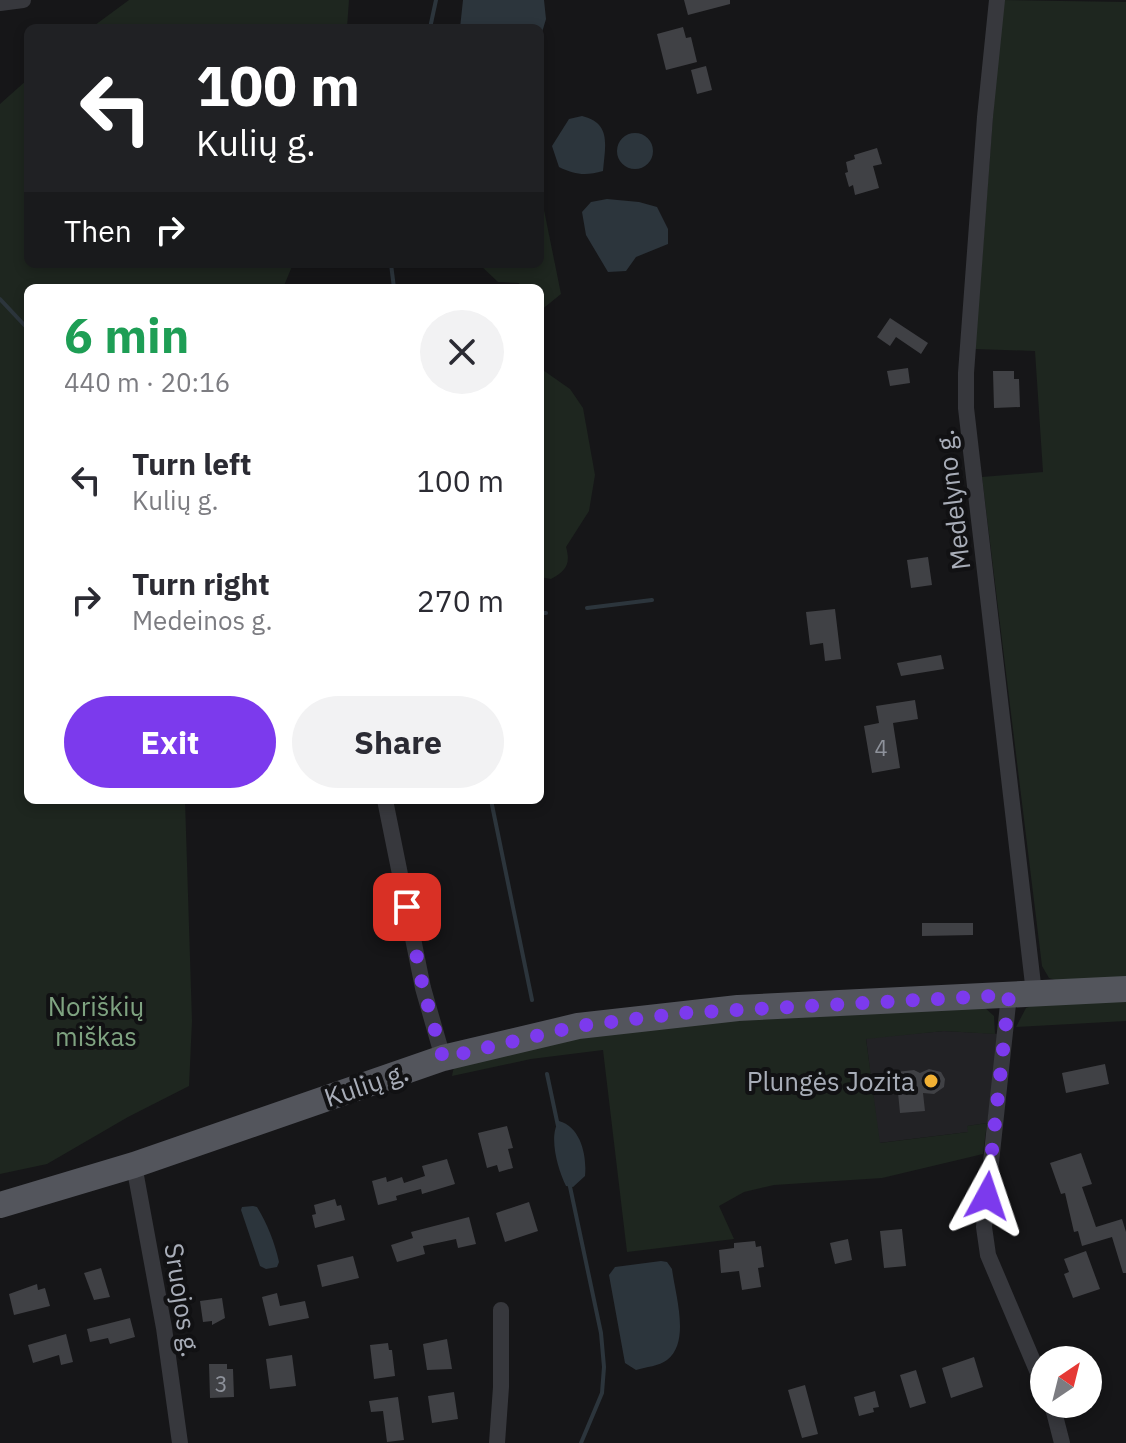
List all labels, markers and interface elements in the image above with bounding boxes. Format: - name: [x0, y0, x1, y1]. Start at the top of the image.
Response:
- text: 100 m: [196, 49, 360, 121]
- icon: left: [64, 56, 168, 160]
- text: Kulių g.: [196, 119, 316, 166]
- icon: right: [148, 208, 192, 252]
- text: Then: [64, 211, 132, 250]
- text: 6 min: [64, 304, 189, 366]
- button: close: [420, 310, 504, 394]
- text: 440 m · 20:16: [64, 365, 230, 399]
- street label: Medelyno g.: [927, 428, 977, 572]
- text: Turn left: [132, 444, 251, 483]
- icon: left: [64, 458, 108, 502]
- text: 100 m: [417, 461, 504, 500]
- text: Kulių g.: [132, 483, 219, 517]
- text: Turn right: [132, 564, 270, 603]
- icon: right: [64, 578, 108, 622]
- text: 270 m: [417, 581, 504, 620]
- text: Medeinos g.: [132, 603, 273, 637]
- button: Exit: [64, 696, 276, 788]
- button: Share: [292, 696, 504, 788]
- house number: 4: [874, 733, 888, 762]
- pin: [373, 873, 441, 941]
- icon: arrive: [385, 885, 429, 929]
- park label: Noriškių miškas: [48, 989, 144, 1053]
- street label: Kulių g.: [320, 1054, 412, 1114]
- place label: Plungės Jozita: [747, 1064, 915, 1098]
- marker: Plungės Jozita: [922, 1072, 940, 1090]
- position arrow: [945, 1154, 1029, 1238]
- street label: Sruojos g.: [157, 1241, 209, 1359]
- north arrow: [1030, 1346, 1102, 1418]
- map controls: [1030, 1346, 1102, 1418]
- house number: 3: [214, 1369, 228, 1398]

